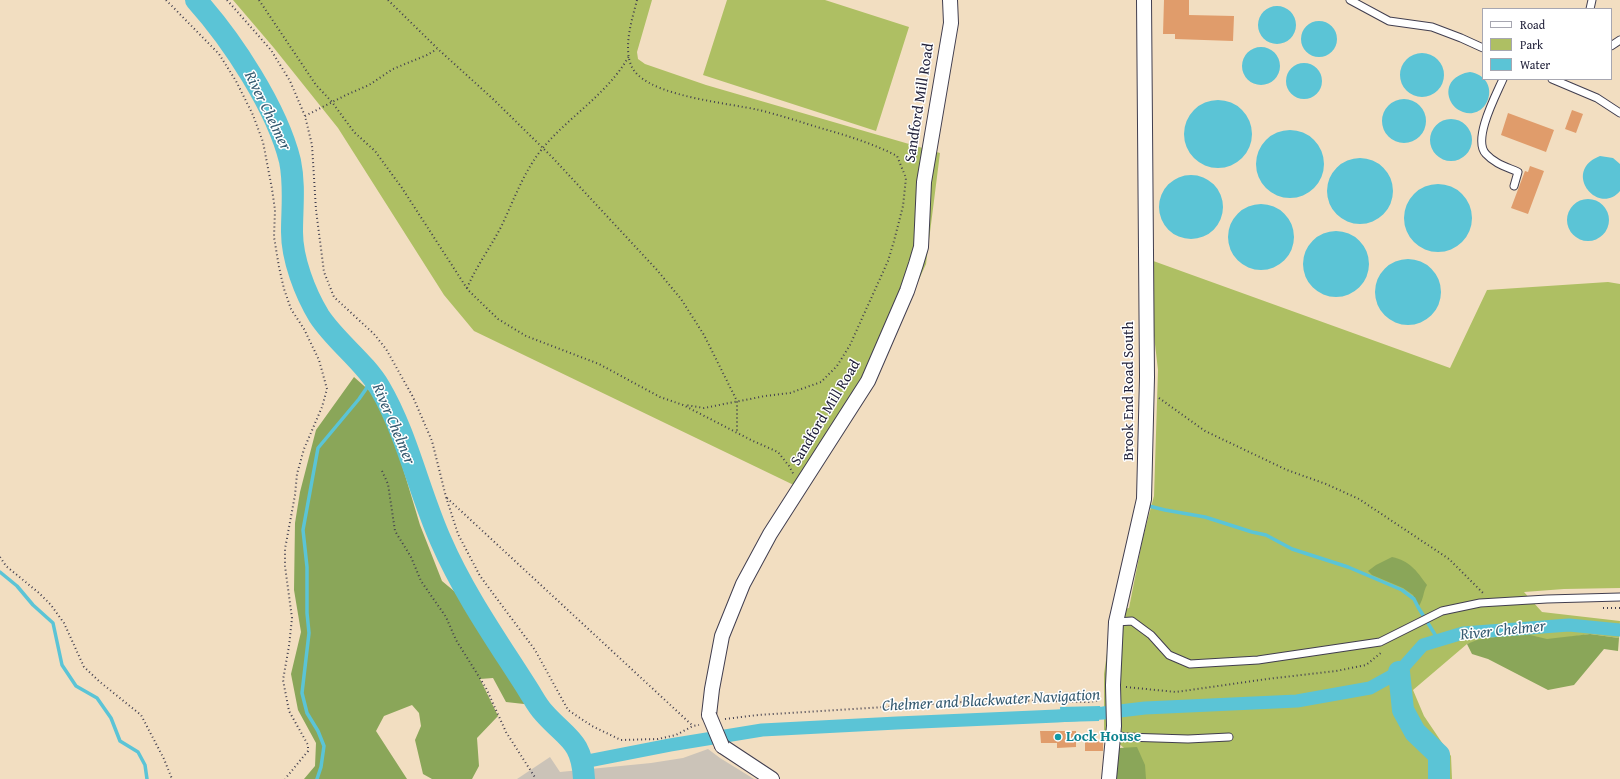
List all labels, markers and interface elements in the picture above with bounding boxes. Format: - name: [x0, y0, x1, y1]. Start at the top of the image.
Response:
- legend: [1482, 8, 1612, 80]
- text: Road: [1520, 16, 1545, 33]
- text: Park: [1520, 36, 1543, 53]
- street label: Sandford Mill Road: [902, 42, 938, 164]
- text: Water: [1520, 56, 1550, 73]
- water label: River Chelmer: [240, 68, 294, 154]
- street label: Brook End Road South: [1120, 321, 1138, 461]
- street label: Sandford Mill Road: [787, 357, 865, 469]
- water label: River Chelmer: [367, 381, 419, 467]
- water label: River Chelmer: [1459, 617, 1547, 645]
- water label: Chelmer and Blackwater Navigation: [881, 686, 1101, 716]
- place label: Lock House: [1066, 728, 1141, 746]
- marker: Lock House: [1053, 732, 1063, 742]

